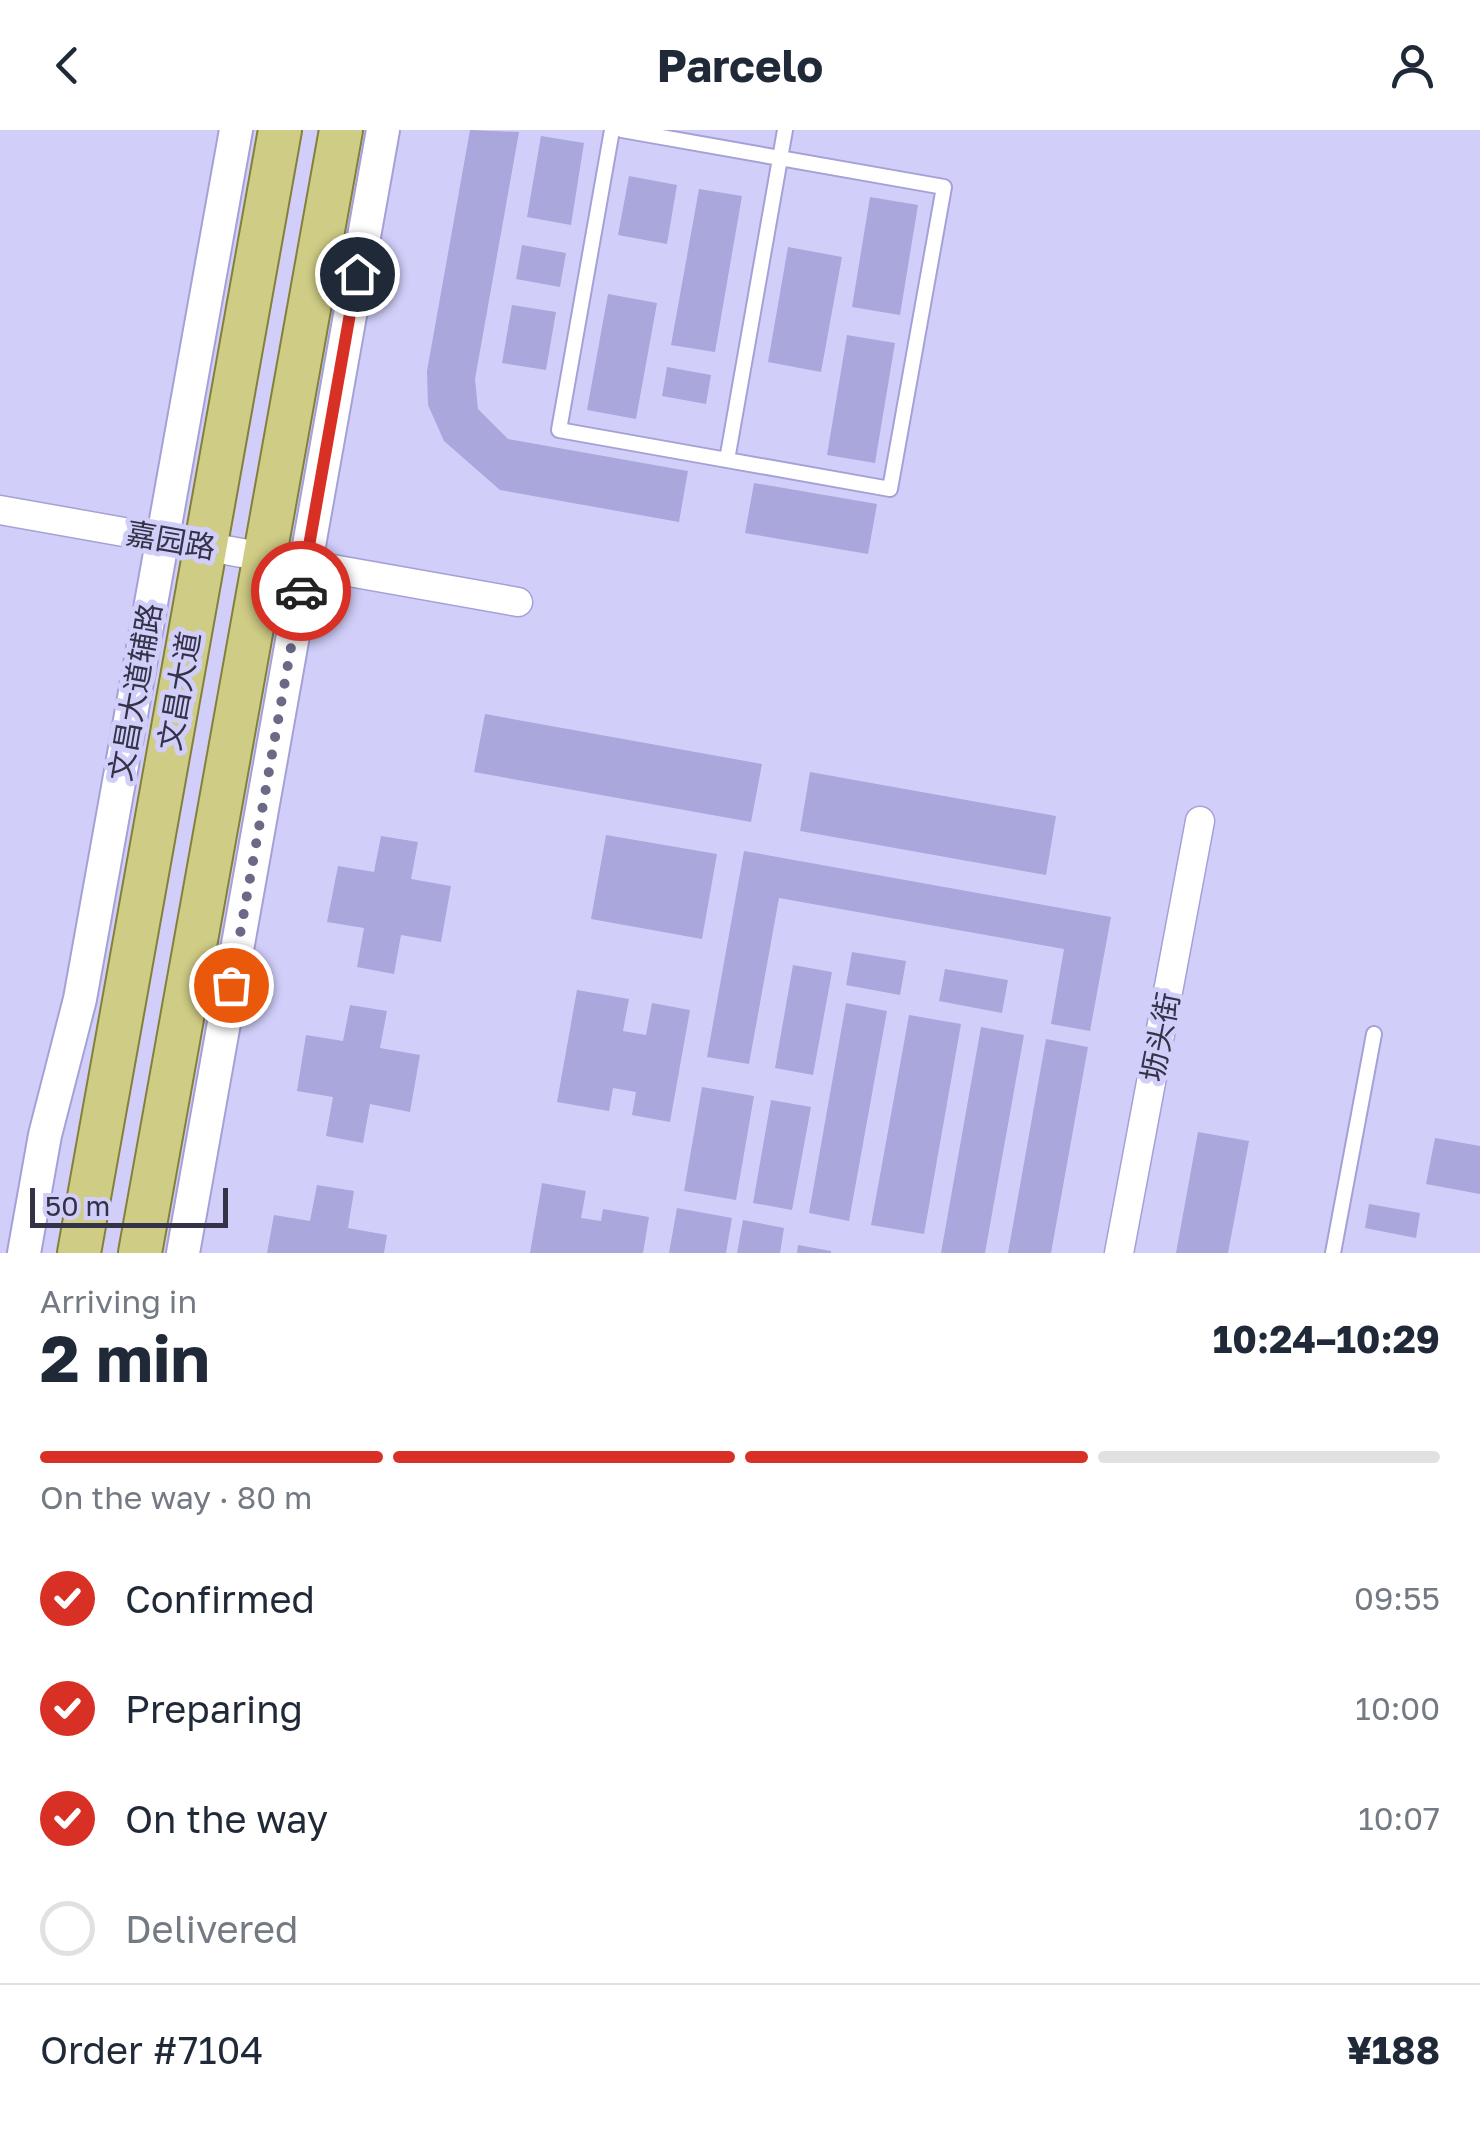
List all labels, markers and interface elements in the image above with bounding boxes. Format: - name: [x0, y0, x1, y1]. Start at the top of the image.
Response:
- icon: back: [40, 38, 95, 93]
- text: Parcelo: [657, 38, 823, 92]
- icon: person: [1385, 38, 1440, 93]
- pin: [315, 232, 400, 317]
- icon: home: [330, 247, 385, 302]
- street label: 嘉园路: [124, 514, 218, 566]
- courier: [251, 541, 351, 641]
- icon: car: [274, 564, 329, 619]
- street label: 文昌大道辅路: [102, 600, 168, 784]
- street label: 文昌大道: [151, 629, 207, 753]
- pin: [189, 943, 274, 1028]
- icon: bag: [204, 958, 259, 1013]
- street label: 坜头街: [1134, 989, 1186, 1085]
- scale bar: [30, 1183, 228, 1228]
- text: 50 m: [45, 1189, 110, 1222]
- text: Arriving in: [40, 1282, 197, 1320]
- text: 10:24–10:29: [1213, 1316, 1440, 1361]
- text: 2 min: [40, 1318, 210, 1396]
- text: On the way · 80 m: [40, 1478, 312, 1516]
- icon: check: [40, 1571, 95, 1626]
- text: Confirmed: [125, 1576, 315, 1621]
- text: 09:55: [1354, 1579, 1440, 1617]
- icon: check: [40, 1681, 95, 1736]
- text: Preparing: [125, 1686, 303, 1731]
- text: 10:00: [1355, 1689, 1440, 1727]
- icon: check: [40, 1791, 95, 1846]
- text: On the way: [125, 1796, 328, 1841]
- text: 10:07: [1358, 1799, 1440, 1837]
- text: Delivered: [125, 1906, 298, 1951]
- text: Order #7104: [40, 2027, 263, 2072]
- text: ¥188: [1347, 2027, 1440, 2072]

